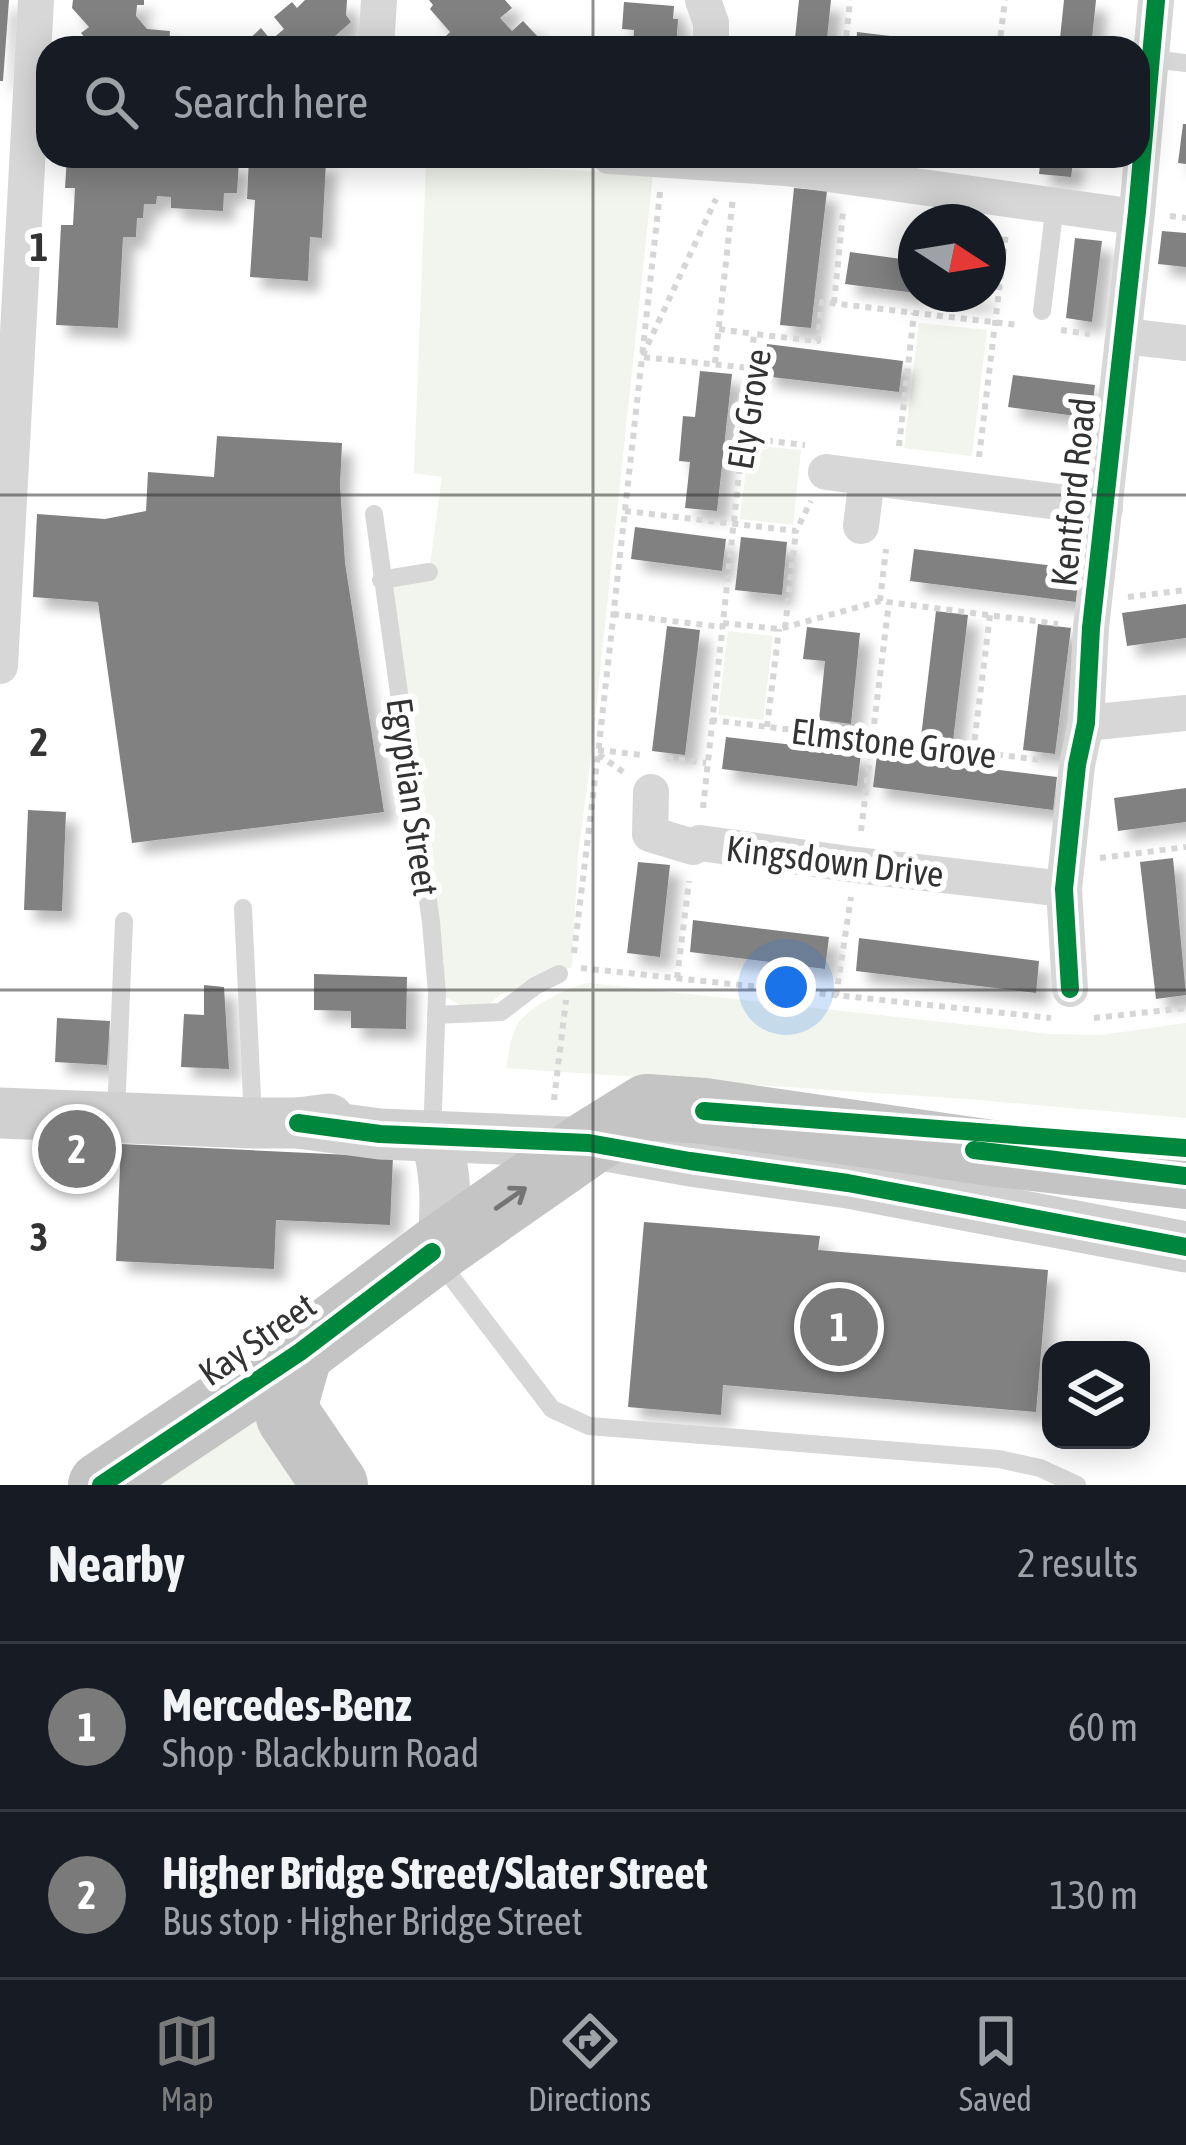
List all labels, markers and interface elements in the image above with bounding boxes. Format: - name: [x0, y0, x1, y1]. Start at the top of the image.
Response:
- search box: [36, 36, 1150, 168]
- icon: search: [78, 69, 144, 135]
- text: Search here: [174, 76, 368, 128]
- north arrow: [898, 204, 1006, 312]
- text: 1: [30, 225, 48, 269]
- street label: Ely Grove: [719, 346, 779, 472]
- street label: Kentford Road: [1042, 396, 1104, 588]
- street label: Egyptian Street: [378, 695, 448, 899]
- street label: Elmstone Grove: [789, 710, 999, 776]
- text: 2: [30, 720, 48, 764]
- street label: Kingsdown Drive: [724, 827, 946, 895]
- your location: [756, 957, 816, 1017]
- pin: 2: [38, 1104, 116, 1194]
- one-way arrow: [494, 1186, 527, 1211]
- text: 3: [30, 1215, 48, 1259]
- pin: 1: [800, 1282, 878, 1372]
- street label: Kay Street: [191, 1284, 323, 1394]
- map controls: [1042, 1341, 1150, 1449]
- button: layers: [1042, 1341, 1150, 1449]
- text: Nearby: [48, 1534, 185, 1593]
- text: 2 results: [1017, 1541, 1138, 1585]
- text: Mercedes-Benz: [162, 1679, 411, 1731]
- text: 1: [78, 1705, 96, 1749]
- text: 60 m: [1068, 1705, 1138, 1749]
- text: Shop · Blackburn Road: [162, 1731, 479, 1775]
- text: Higher Bridge Street/Slater Street: [162, 1847, 708, 1899]
- text: 2: [78, 1873, 96, 1917]
- text: 130 m: [1050, 1873, 1138, 1917]
- text: Bus stop · Higher Bridge Street: [162, 1899, 583, 1943]
- tab: Map: [154, 2008, 220, 2118]
- tab: Directions: [528, 2008, 651, 2118]
- tab: Saved: [959, 2008, 1032, 2118]

